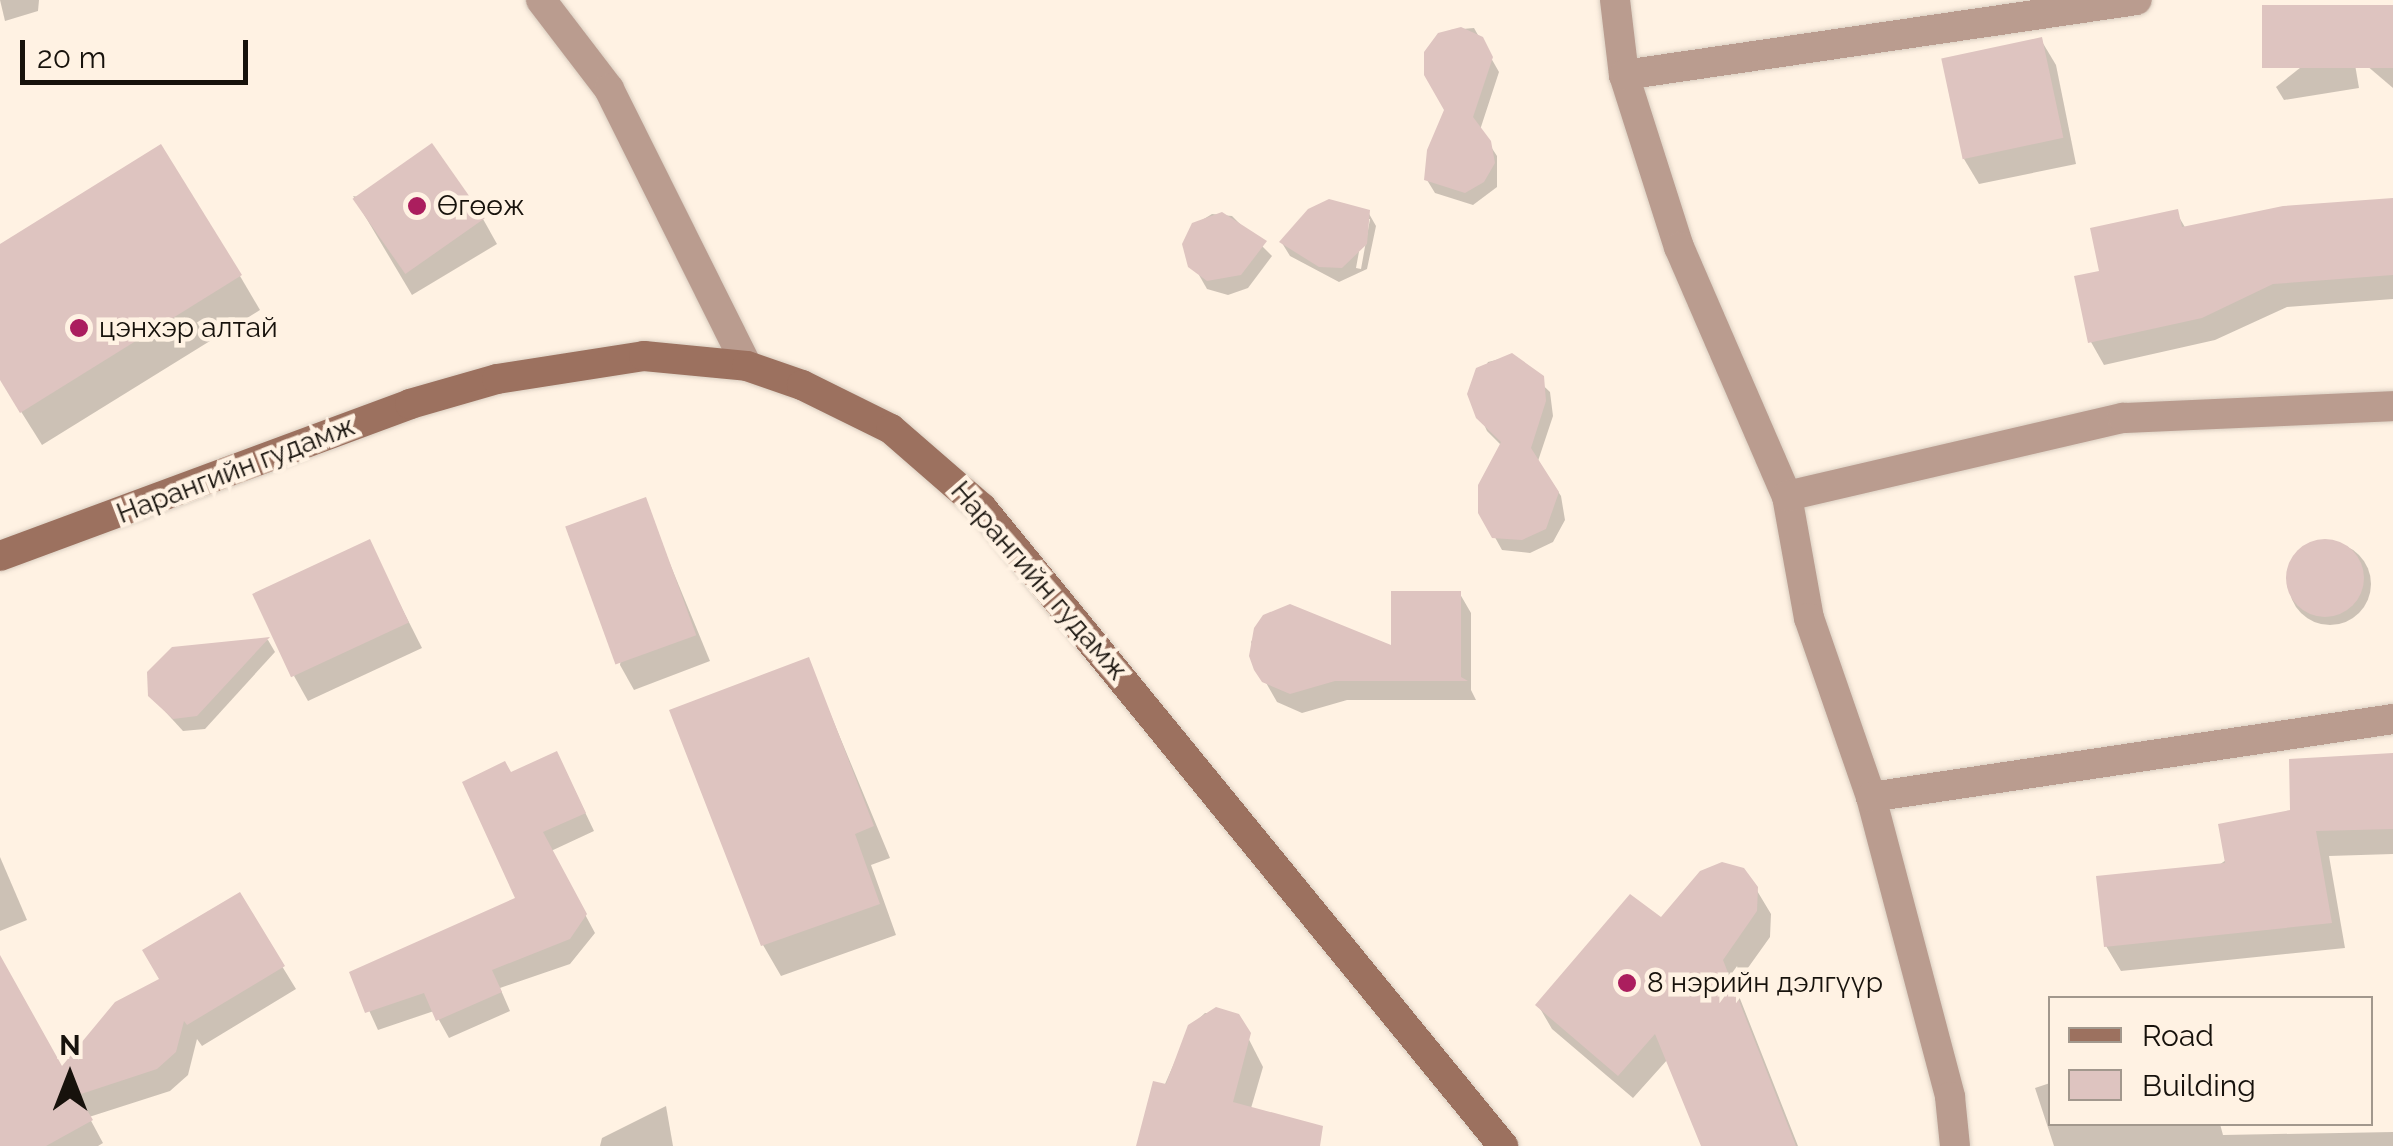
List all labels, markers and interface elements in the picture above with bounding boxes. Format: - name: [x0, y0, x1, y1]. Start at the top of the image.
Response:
- scale bar: [25, 20, 252, 82]
- text: 20 m: [37, 40, 106, 75]
- place label: Өгөөж: [437, 189, 525, 223]
- marker: Өгөөж: [406, 195, 428, 217]
- place label: цэнхэр алтай: [99, 311, 278, 345]
- marker: цэнхэр алтай: [68, 317, 90, 339]
- street label: Нарангийн гудамж: [112, 409, 360, 531]
- street label: Нарангийн гудамж: [944, 475, 1134, 687]
- place label: 8 нэрийн дэлгүүр: [1647, 966, 1883, 1000]
- marker: 8 нэрийн дэлгүүр: [1616, 972, 1638, 994]
- legend: [2048, 996, 2373, 1126]
- text: Road: [2142, 1018, 2214, 1053]
- north arrow: [20, 1026, 120, 1126]
- text: N: [59, 1029, 81, 1062]
- text: Building: [2142, 1068, 2256, 1103]

